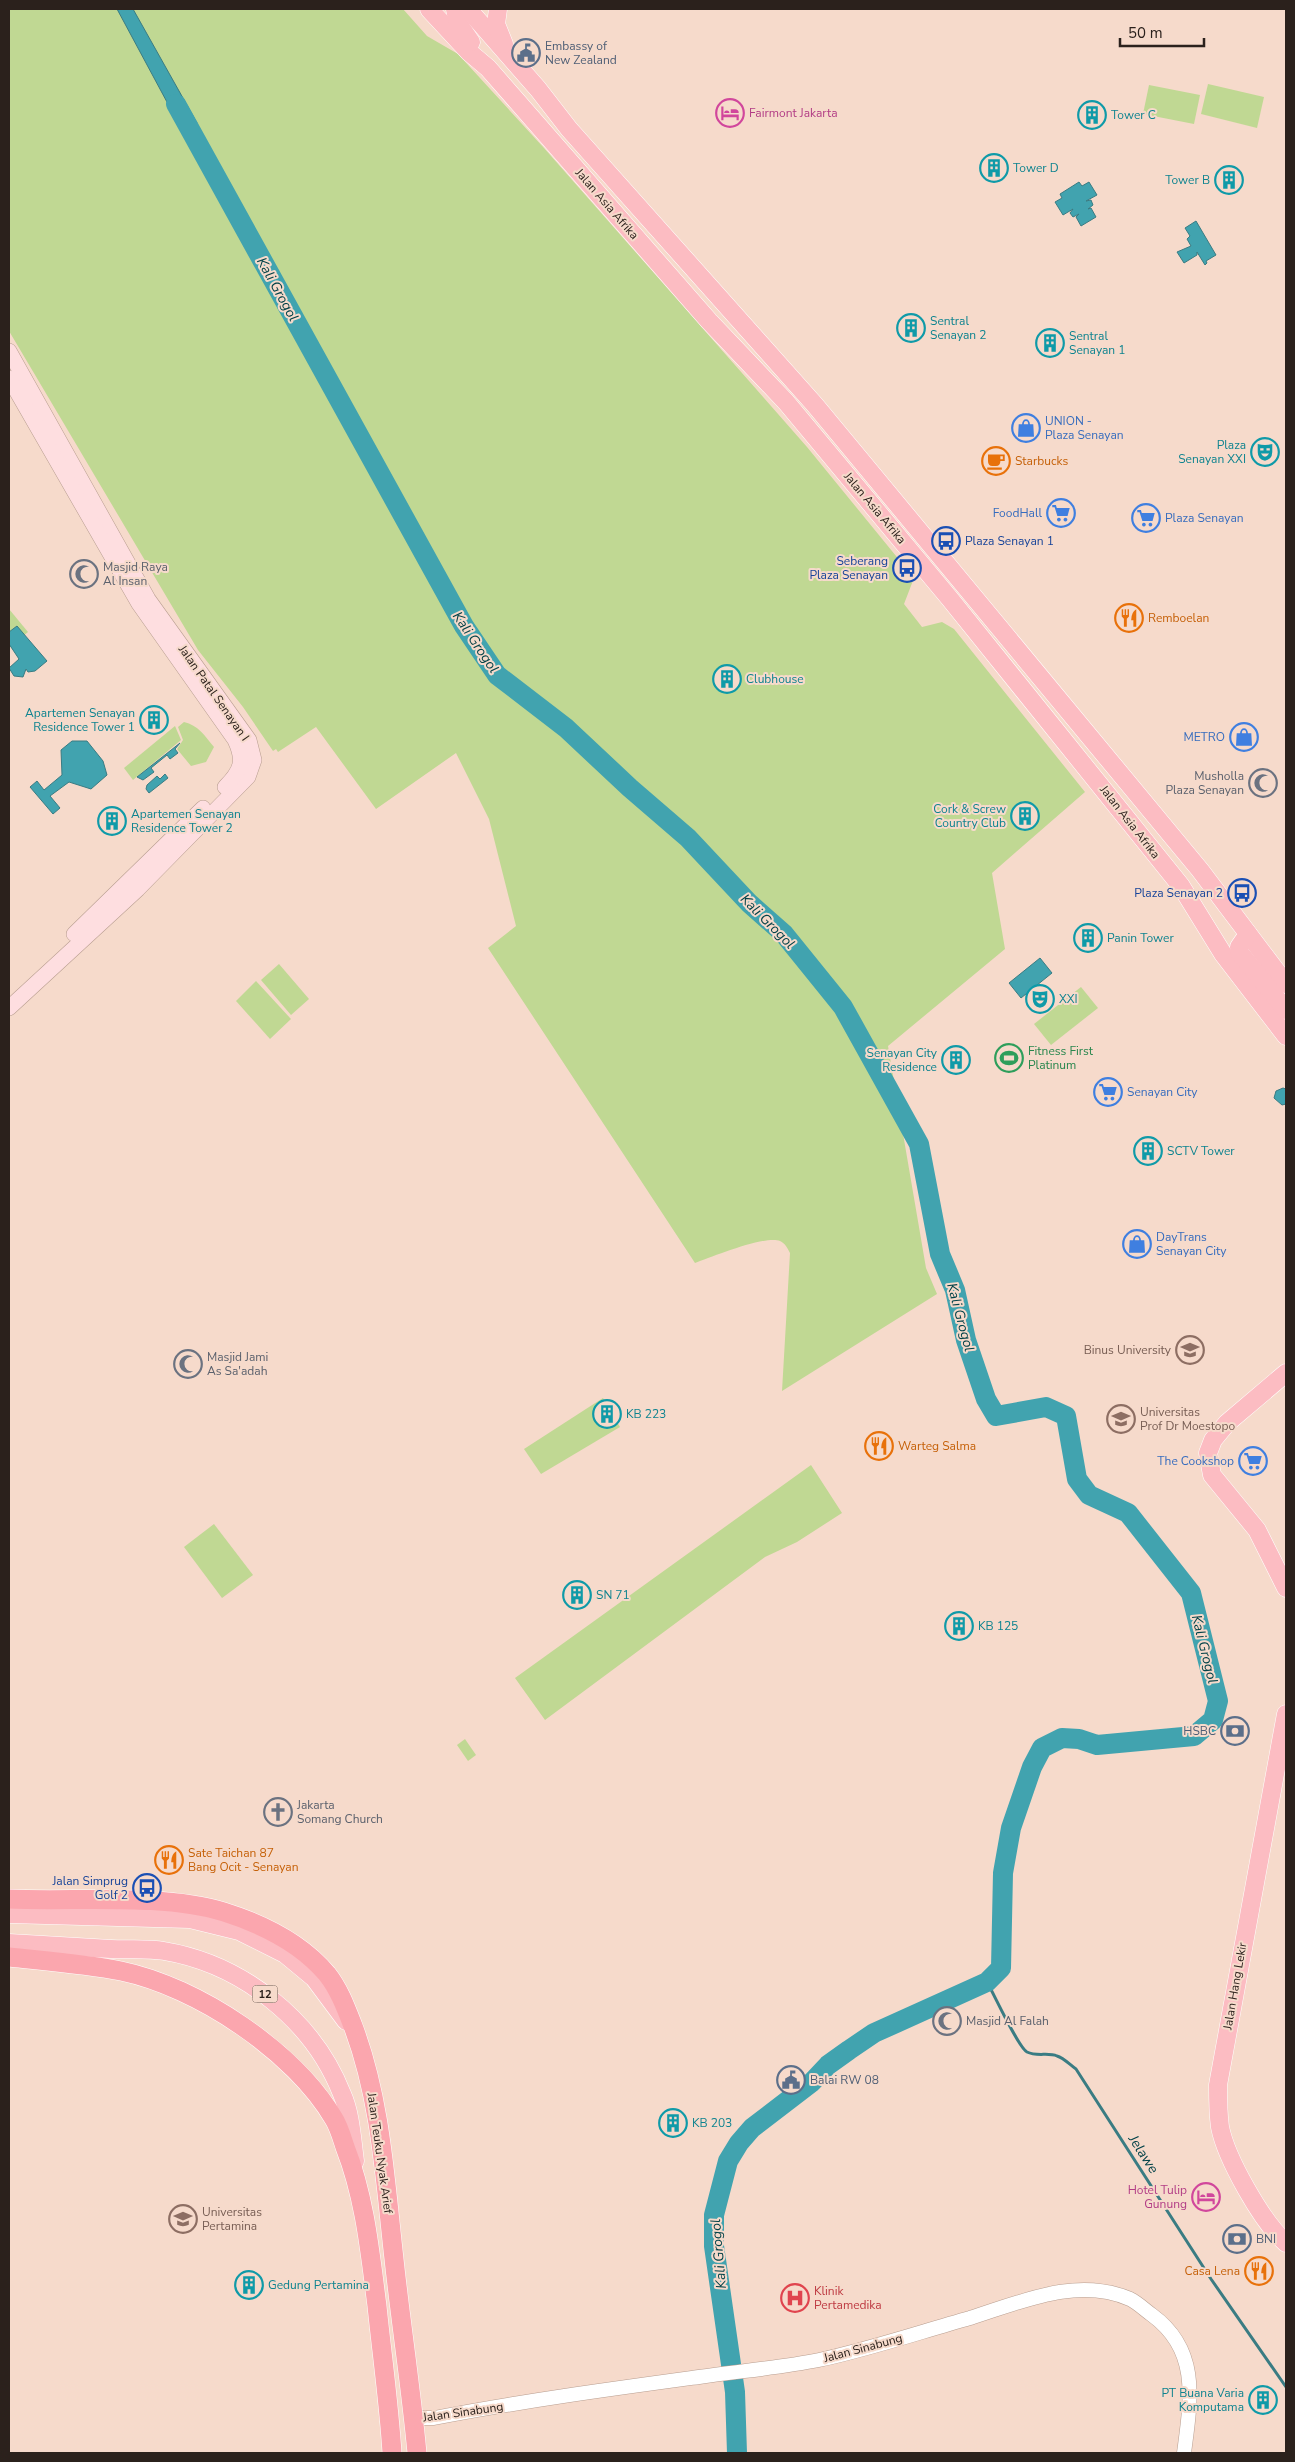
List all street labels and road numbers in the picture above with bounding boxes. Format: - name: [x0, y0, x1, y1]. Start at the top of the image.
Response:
- street label: Jalan Asia Afrika: [571, 164, 642, 243]
- street label: Jalan Asia Afrika: [840, 468, 910, 547]
- street label: Jalan Patal Senayan I: [174, 641, 253, 744]
- street label: Jalan Asia Afrika: [1096, 781, 1164, 862]
- street label: Jalan Hang Lekir: [1219, 1940, 1251, 2032]
- road number: 12: [252, 1986, 278, 2002]
- street label: Jalan Teuku Nyak Arief: [363, 2091, 397, 2215]
- street label: Jalan Sinabung: [821, 2330, 904, 2366]
- street label: Jalan Sinabung: [421, 2398, 504, 2426]

